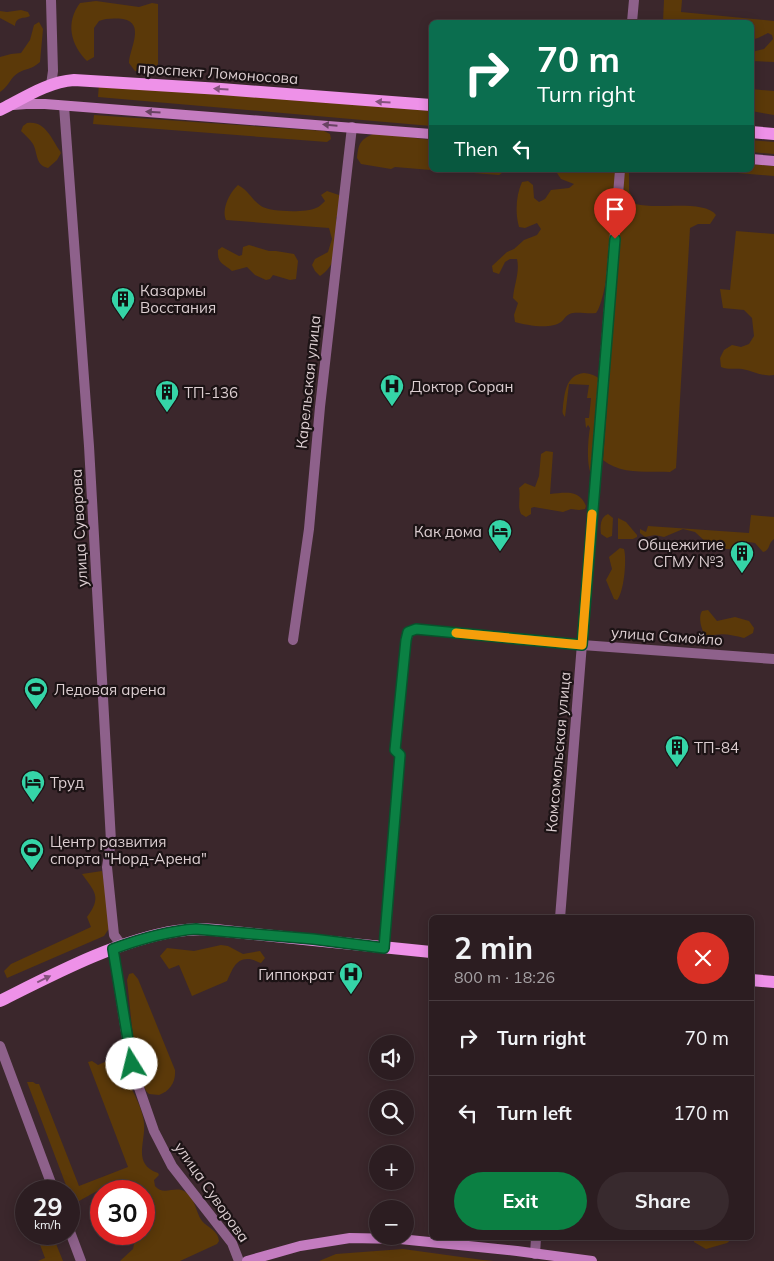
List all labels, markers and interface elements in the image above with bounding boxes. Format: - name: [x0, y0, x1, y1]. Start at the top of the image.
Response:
- text: 70 m: [537, 37, 620, 81]
- icon: right: [454, 40, 519, 105]
- street label: проспект Ломоносова: [137, 58, 299, 88]
- text: Turn right: [537, 80, 635, 108]
- one-way arrow: [212, 84, 228, 92]
- one-way arrow: [374, 97, 390, 105]
- one-way arrow: [144, 107, 160, 115]
- one-way arrow: [322, 121, 338, 129]
- icon: left: [508, 135, 536, 163]
- text: Then: [454, 137, 498, 161]
- pin: [594, 188, 636, 239]
- icon: arrive: [601, 195, 629, 223]
- place label: Казармы Восстания: [140, 281, 216, 317]
- building icon: Казармы Восстания: [110, 286, 136, 320]
- street label: Карельская улица: [292, 314, 324, 450]
- hospital icon: Доктор Соран: [379, 373, 405, 407]
- place label: Доктор Соран: [410, 377, 514, 396]
- building icon: ТП-136: [154, 379, 180, 413]
- place label: ТП-136: [184, 383, 238, 402]
- street label: улица Суворова: [66, 468, 92, 588]
- hotel icon: Как дома: [487, 518, 513, 552]
- place label: Как дома: [414, 522, 482, 541]
- place label: Общежитие СГМУ №3: [638, 535, 724, 571]
- building icon: Общежитие СГМУ №3: [729, 540, 755, 574]
- street label: улица Самойло: [610, 623, 724, 649]
- street label: Комсомольская улица: [542, 671, 574, 833]
- sports icon: Ледовая арена: [23, 676, 49, 710]
- place label: Ледовая арена: [54, 680, 166, 699]
- building icon: ТП-84: [664, 734, 690, 768]
- place label: ТП-84: [694, 738, 739, 757]
- hotel icon: Труд: [20, 769, 46, 803]
- place label: Труд: [50, 773, 84, 792]
- place label: Центр развития спорта "Норд-Арена": [50, 832, 207, 868]
- sports icon: Центр развития спорта "Норд-Арена": [19, 837, 45, 871]
- text: 2 min: [454, 929, 533, 967]
- button: close: [677, 932, 729, 984]
- hospital icon: Гиппократ: [338, 961, 364, 995]
- place label: Гиппократ: [258, 965, 334, 984]
- text: 800 m · 18:26: [454, 967, 555, 987]
- one-way arrow: [37, 975, 51, 983]
- icon: right: [454, 1024, 482, 1052]
- text: Turn right: [497, 1026, 586, 1050]
- text: 70 m: [685, 1026, 729, 1050]
- map controls: [369, 1035, 414, 1245]
- button: sound: [369, 1035, 414, 1080]
- position arrow: [105, 1037, 157, 1089]
- button: search: [369, 1090, 414, 1135]
- icon: left: [454, 1099, 482, 1127]
- text: Turn left: [497, 1101, 572, 1125]
- text: 170 m: [673, 1101, 729, 1125]
- street label: улица Суворова: [170, 1138, 254, 1246]
- button: +: [369, 1145, 414, 1190]
- button: Exit: [454, 1172, 587, 1230]
- button: Share: [597, 1172, 729, 1230]
- speed limit sign: 30: [90, 1180, 155, 1245]
- text: 29: [32, 1191, 63, 1222]
- button: −: [369, 1200, 414, 1245]
- text: km/h: [34, 1217, 61, 1232]

